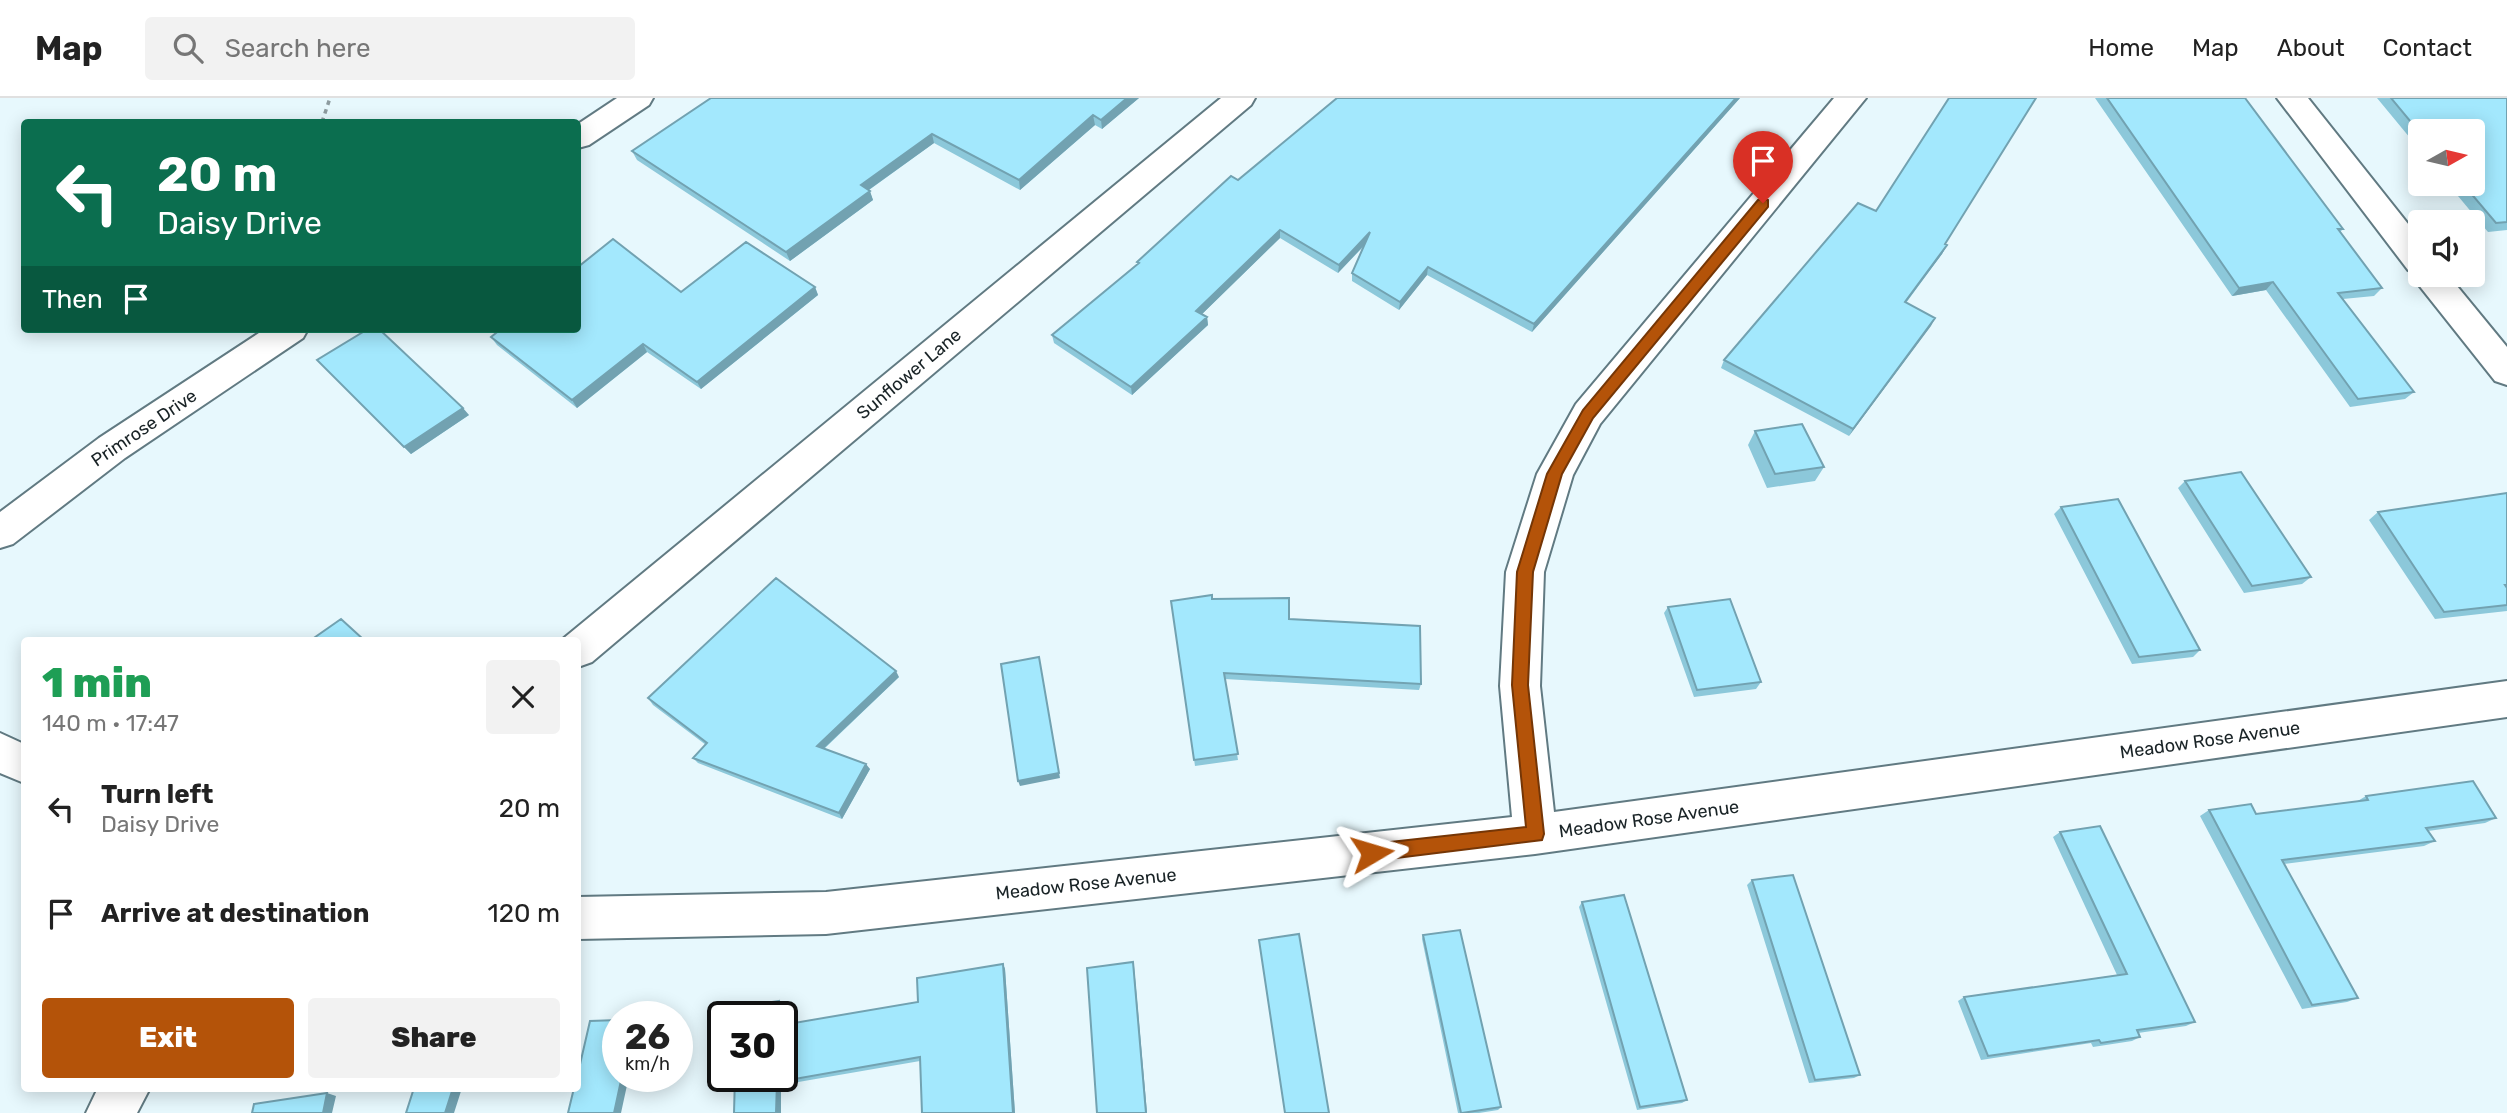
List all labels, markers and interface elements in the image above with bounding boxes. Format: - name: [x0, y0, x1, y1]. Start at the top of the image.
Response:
- search box: [145, 17, 635, 80]
- text: Map: [35, 29, 103, 68]
- icon: search: [169, 29, 207, 67]
- text: Search here: [225, 33, 370, 64]
- text: Home: [2088, 34, 2154, 62]
- text: Map: [2192, 34, 2239, 62]
- text: About: [2277, 34, 2345, 62]
- text: Contact: [2383, 34, 2472, 62]
- north arrow: [2408, 119, 2485, 196]
- map controls: [2408, 119, 2485, 287]
- pin: [1733, 131, 1793, 203]
- icon: arrive: [1744, 142, 1782, 180]
- text: 20 m: [157, 145, 278, 203]
- icon: left: [42, 147, 133, 238]
- text: Daisy Drive: [157, 204, 322, 242]
- button: sound: [2408, 210, 2485, 287]
- icon: arrive: [117, 280, 155, 318]
- text: Then: [42, 284, 103, 315]
- street label: Sunflower Lane: [852, 324, 966, 424]
- street label: Primrose Drive: [87, 385, 201, 471]
- text: 1 min: [42, 658, 152, 708]
- button: close: [486, 660, 560, 734]
- text: 140 m · 17:47: [42, 709, 179, 737]
- street label: Meadow Rose Avenue: [2118, 716, 2302, 764]
- text: Turn left: [101, 779, 213, 810]
- icon: left: [42, 790, 80, 828]
- text: 20 m: [499, 793, 560, 824]
- street label: Meadow Rose Avenue: [1557, 795, 1741, 843]
- text: Daisy Drive: [101, 810, 220, 838]
- position arrow: [1335, 816, 1409, 890]
- street label: Meadow Rose Avenue: [994, 864, 1178, 904]
- icon: arrive: [42, 895, 80, 933]
- text: Arrive at destination: [101, 898, 369, 929]
- text: 120 m: [488, 898, 560, 929]
- button: Exit: [42, 998, 294, 1078]
- button: Share: [308, 998, 560, 1078]
- speed limit sign: 30: [707, 1001, 798, 1092]
- text: 26: [625, 1016, 670, 1058]
- text: km/h: [625, 1053, 670, 1075]

